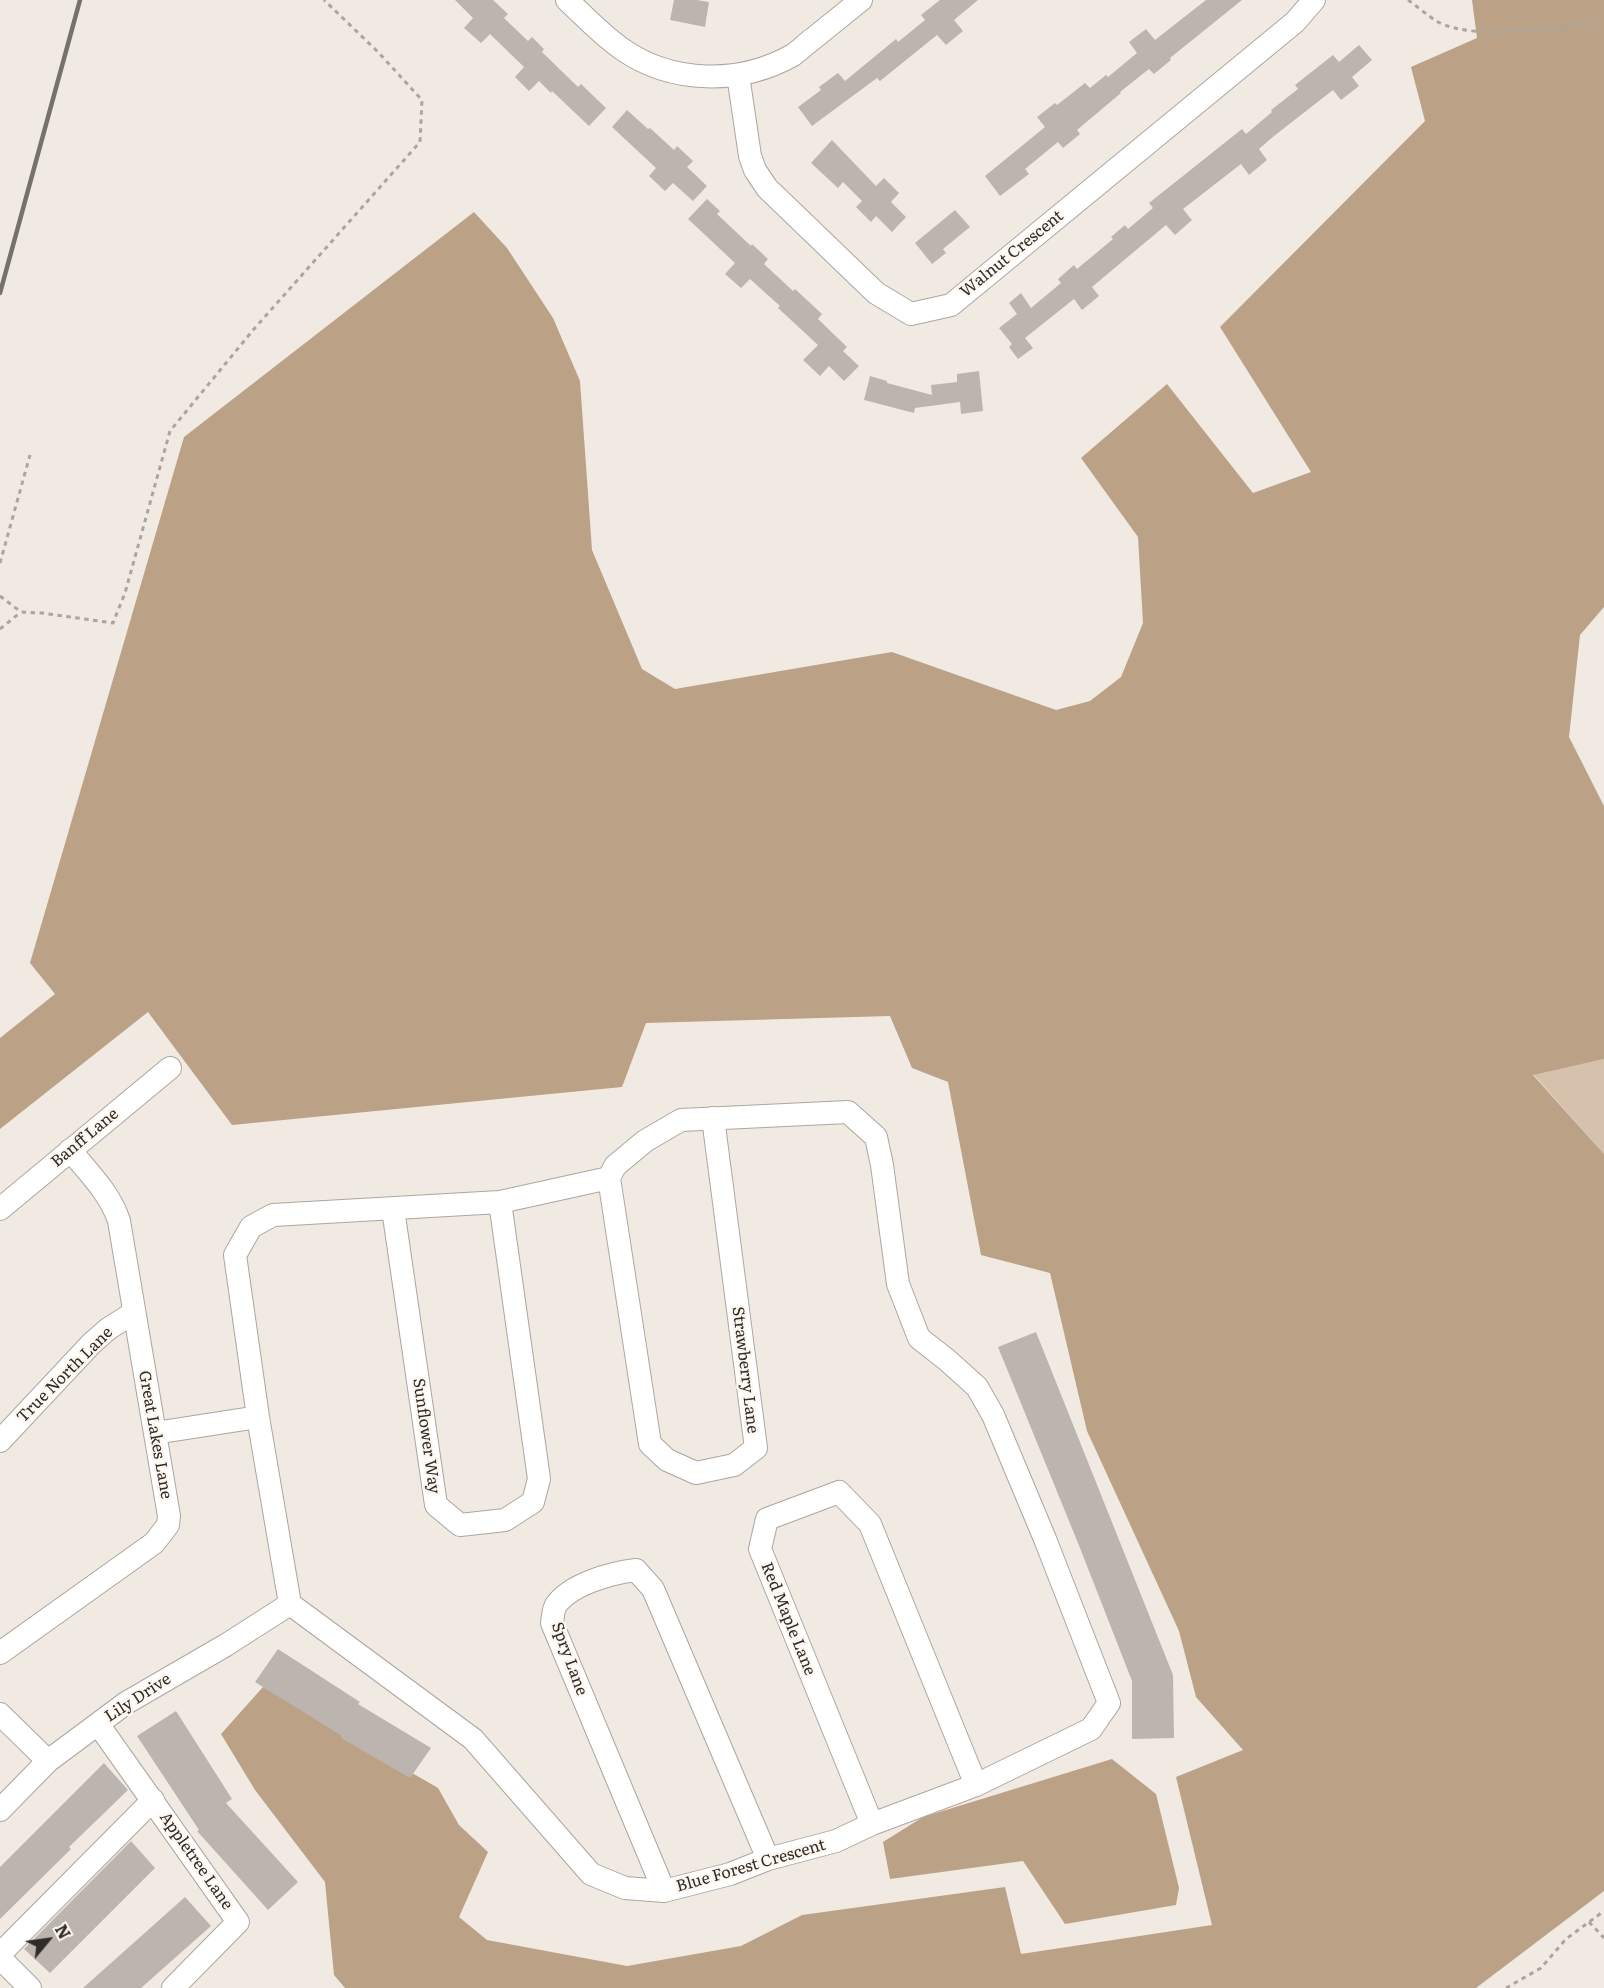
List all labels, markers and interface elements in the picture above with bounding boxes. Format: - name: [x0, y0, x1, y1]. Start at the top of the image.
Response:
- street label: Walnut Crescent: [957, 207, 1067, 301]
- street label: Banff Lane: [48, 1104, 122, 1172]
- street label: Strawberry Lane: [728, 1305, 762, 1435]
- street label: True North Lane: [13, 1323, 117, 1427]
- street label: Great Lakes Lane: [134, 1369, 176, 1501]
- street label: Sunflower Way: [408, 1377, 444, 1495]
- street label: Red Maple Lane: [757, 1560, 819, 1678]
- street label: Spry Lane: [547, 1620, 591, 1698]
- street label: Lily Drive: [101, 1670, 175, 1726]
- street label: Appletree Lane: [155, 1808, 237, 1914]
- street label: Blue Forest Crescent: [674, 1835, 828, 1897]
- north arrow: [18, 1910, 78, 1970]
- text: N: [50, 1920, 77, 1943]

